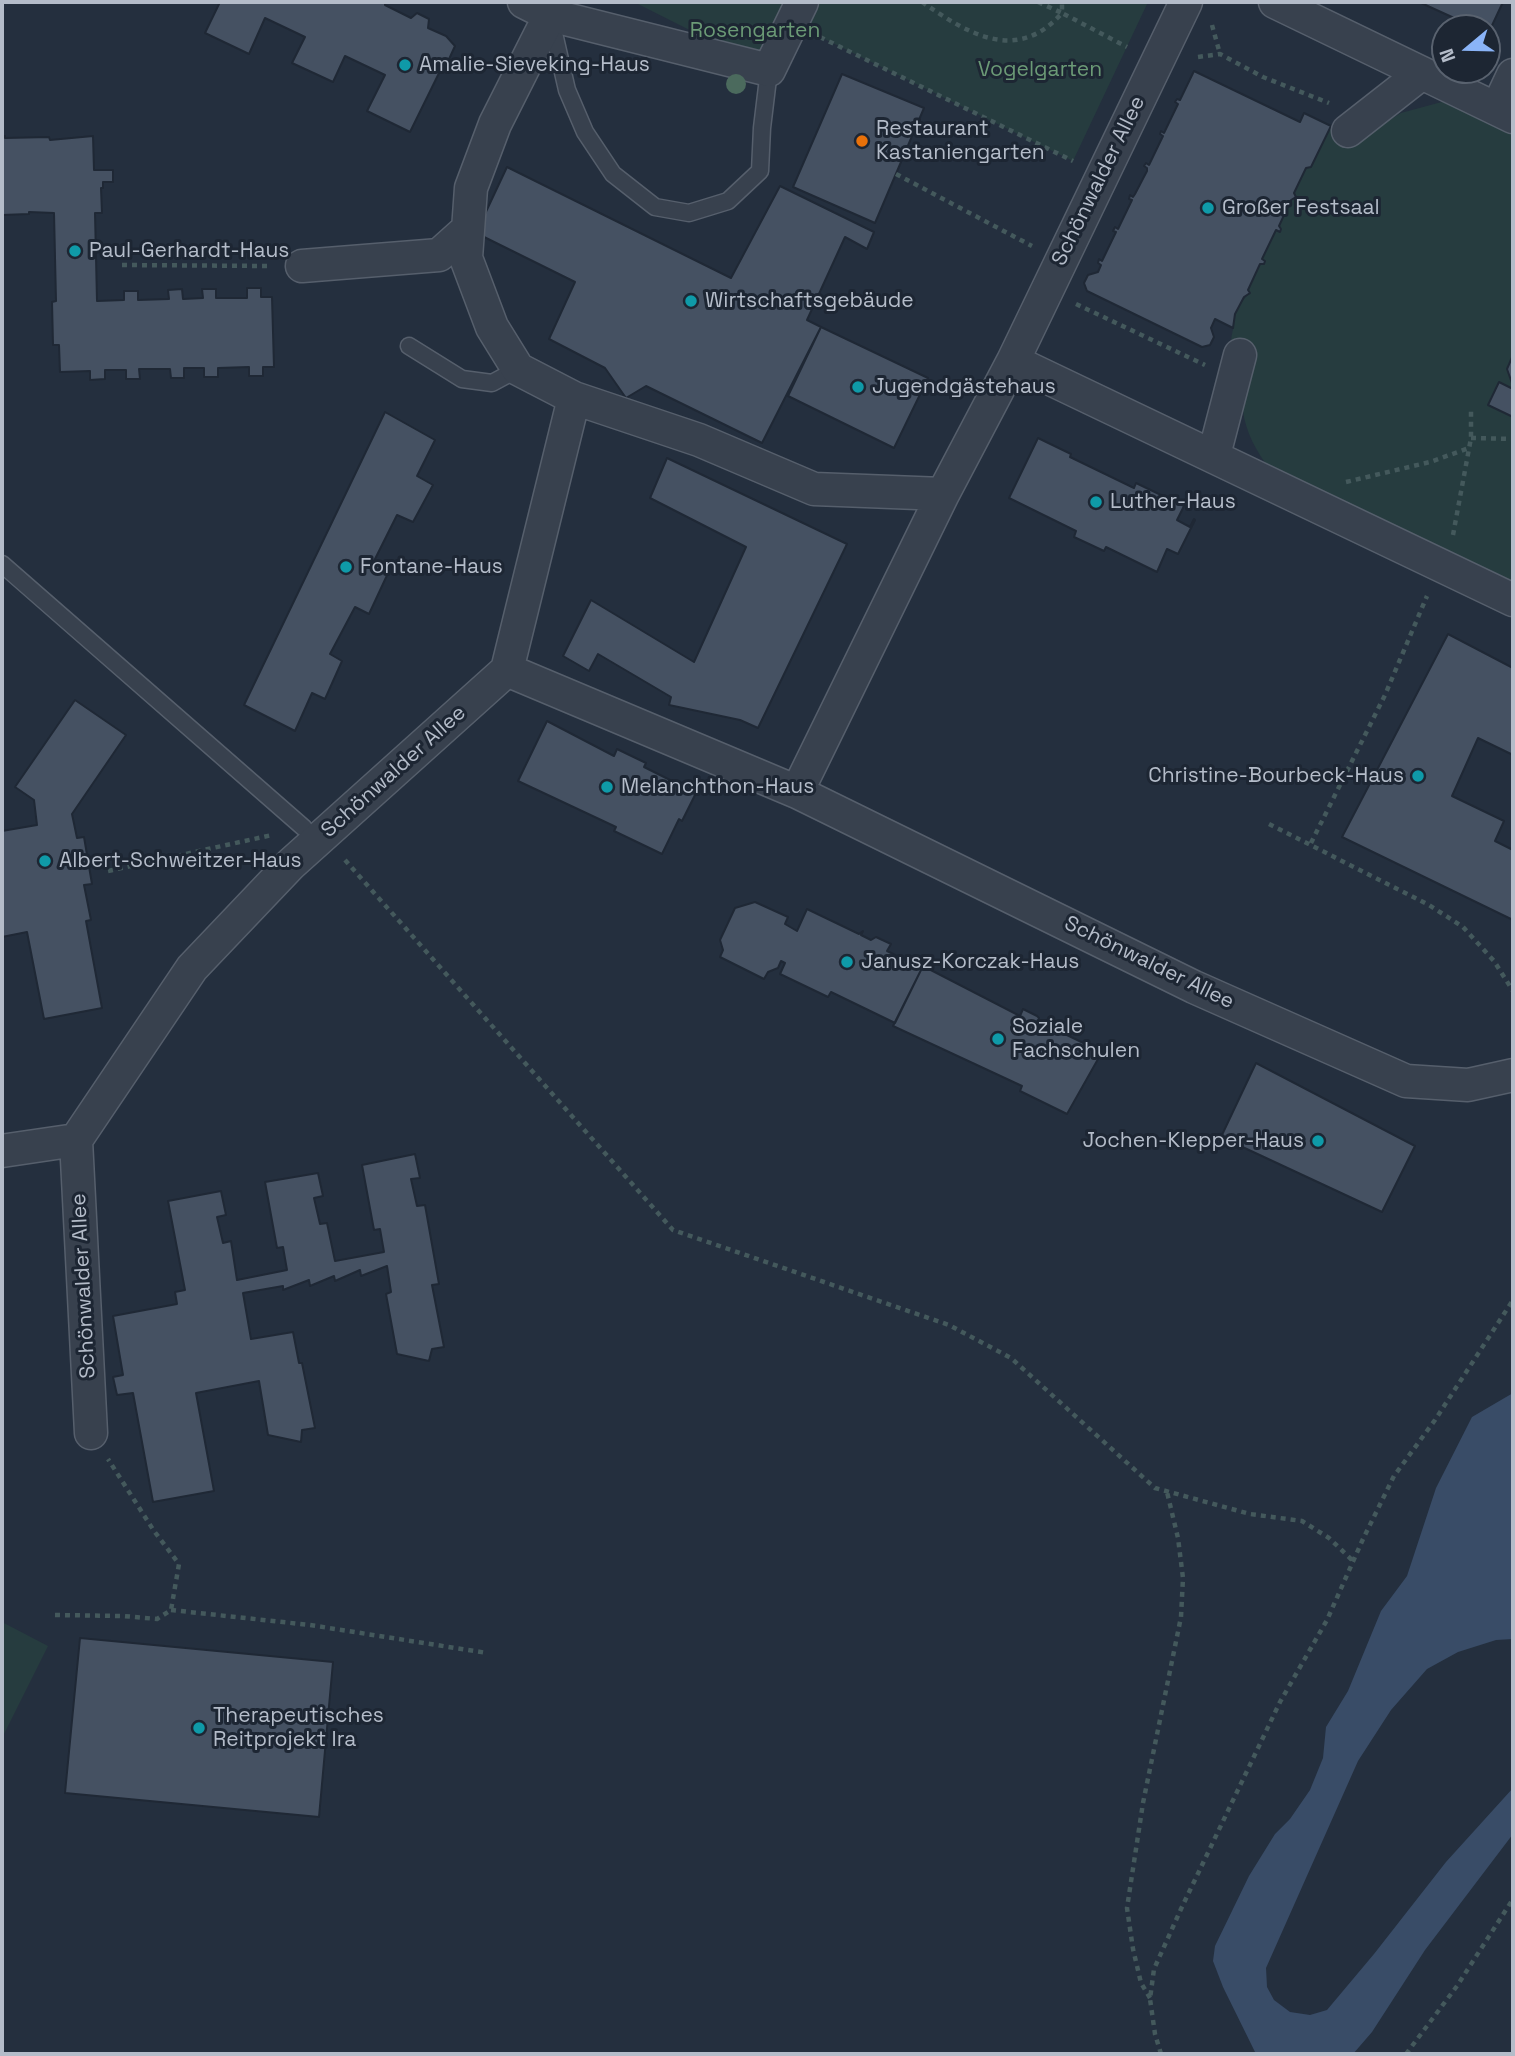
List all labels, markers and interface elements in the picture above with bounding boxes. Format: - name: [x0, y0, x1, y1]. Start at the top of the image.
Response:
- north arrow: [1431, 14, 1501, 84]
- park label: Rosengarten: [690, 18, 820, 44]
- text: N: [1434, 45, 1461, 65]
- place label: Amalie-Sieveking-Haus: [419, 52, 650, 78]
- marker: Amalie-Sieveking-Haus: [397, 57, 413, 73]
- park label: Vogelgarten: [978, 57, 1102, 83]
- street label: Schönwalder Allee: [1047, 92, 1151, 270]
- place label: Restaurant Kastaniengarten: [876, 116, 1045, 166]
- marker: Restaurant Kastaniengarten: [854, 133, 870, 149]
- place label: Großer Festsaal: [1222, 195, 1380, 221]
- marker: Großer Festsaal: [1200, 200, 1216, 216]
- place label: Paul-Gerhardt-Haus: [89, 238, 289, 264]
- marker: Paul-Gerhardt-Haus: [67, 243, 83, 259]
- place label: Wirtschaftsgebäude: [705, 288, 914, 314]
- marker: Wirtschaftsgebäude: [683, 293, 699, 309]
- place label: Jugendgästehaus: [872, 374, 1056, 400]
- marker: Jugendgästehaus: [850, 379, 866, 395]
- place label: Luther-Haus: [1110, 489, 1236, 515]
- marker: Luther-Haus: [1088, 494, 1104, 510]
- place label: Fontane-Haus: [360, 554, 503, 580]
- marker: Fontane-Haus: [338, 559, 354, 575]
- street label: Schönwalder Allee: [317, 701, 471, 843]
- place label: Christine-Bourbeck-Haus: [1148, 763, 1404, 789]
- marker: Christine-Bourbeck-Haus: [1410, 768, 1426, 784]
- place label: Melanchthon-Haus: [621, 774, 814, 800]
- marker: Melanchthon-Haus: [599, 779, 615, 795]
- place label: Albert-Schweitzer-Haus: [59, 848, 302, 874]
- marker: Albert-Schweitzer-Haus: [37, 853, 53, 869]
- street label: Schönwalder Allee: [1060, 911, 1238, 1015]
- place label: Janusz-Korczak-Haus: [861, 949, 1079, 975]
- marker: Janusz-Korczak-Haus: [839, 954, 855, 970]
- place label: Soziale Fachschulen: [1012, 1014, 1140, 1064]
- marker: Soziale Fachschulen: [990, 1031, 1006, 1047]
- place label: Jochen-Klepper-Haus: [1082, 1128, 1304, 1154]
- marker: Jochen-Klepper-Haus: [1310, 1133, 1326, 1149]
- street label: Schönwalder Allee: [67, 1193, 101, 1379]
- place label: Therapeutisches Reitprojekt Ira: [213, 1703, 384, 1753]
- marker: Therapeutisches Reitprojekt Ira: [191, 1720, 207, 1736]

